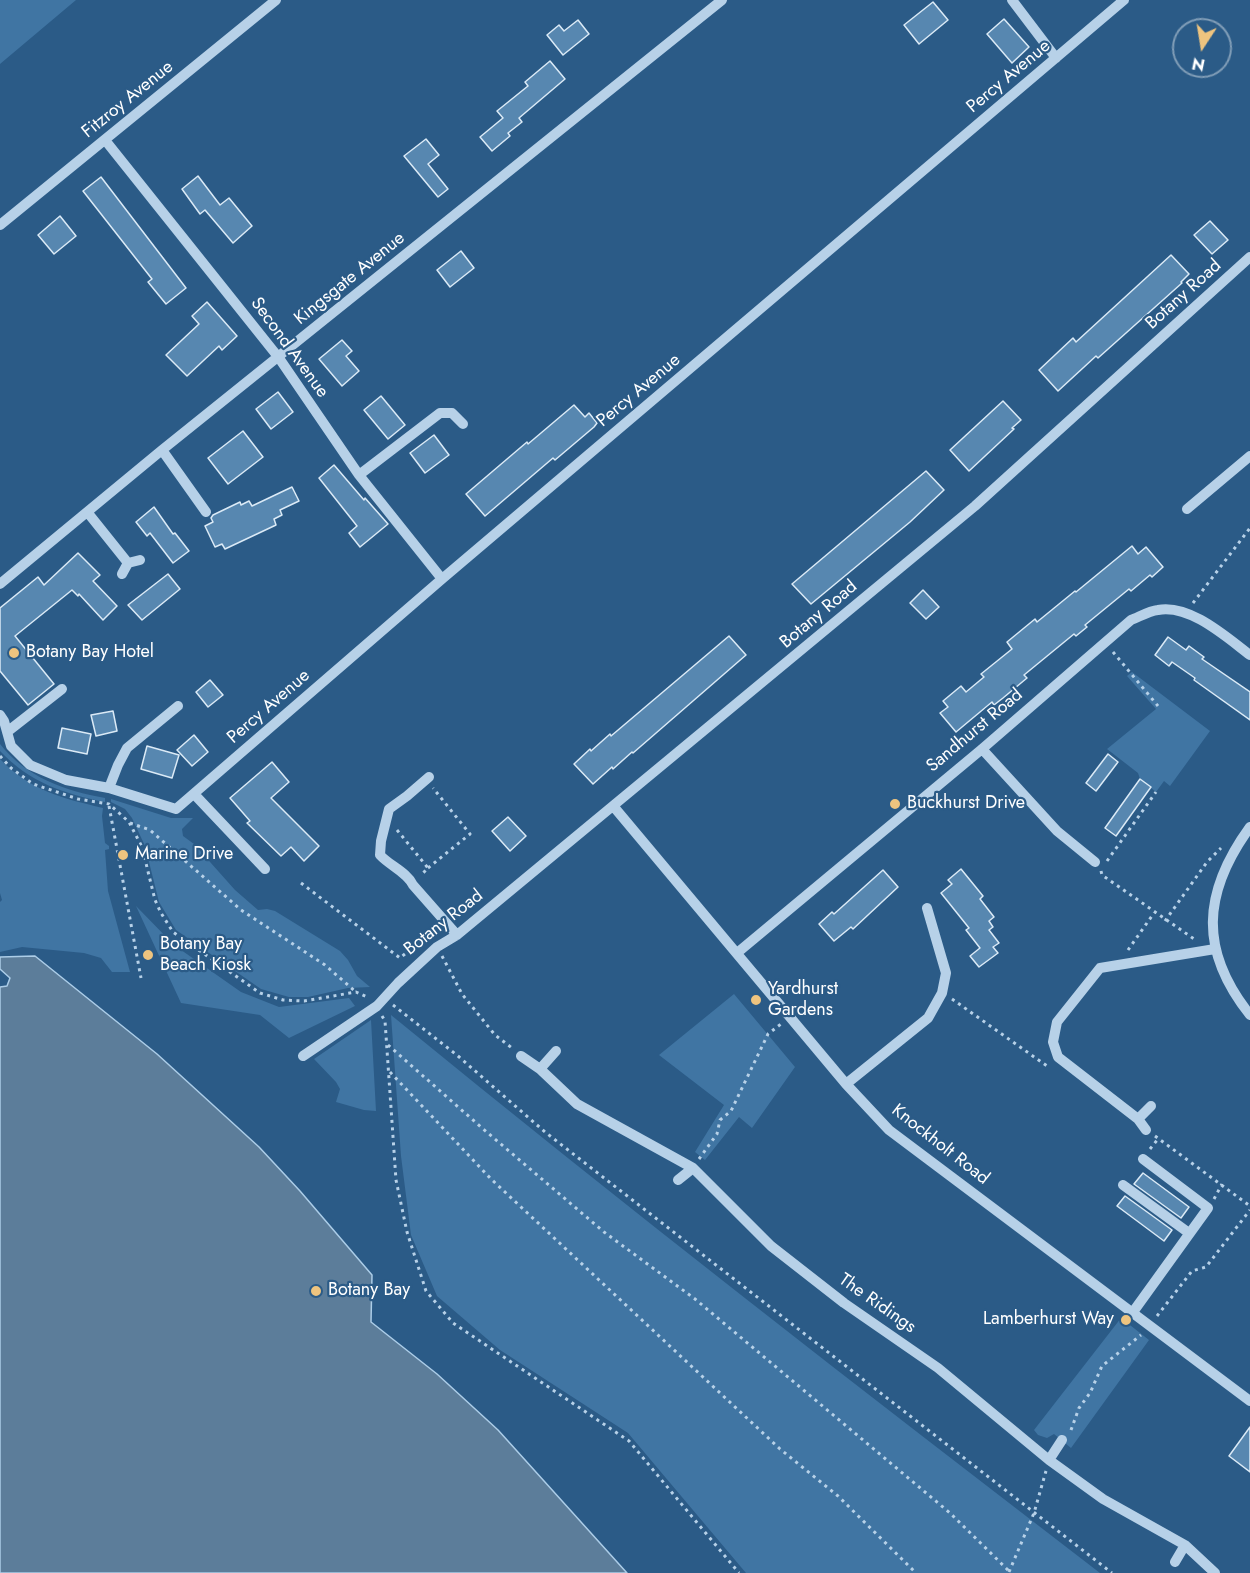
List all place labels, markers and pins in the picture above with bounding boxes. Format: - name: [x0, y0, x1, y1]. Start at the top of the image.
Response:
- place label: Botany Bay Hotel: [26, 642, 154, 664]
- marker: Botany Bay Hotel: [7, 646, 21, 660]
- place label: Buckhurst Drive: [907, 793, 1025, 815]
- marker: Buckhurst Drive: [888, 797, 902, 811]
- place label: Marine Drive: [135, 844, 233, 866]
- marker: Marine Drive: [116, 848, 130, 862]
- place label: Botany Bay Beach Kiosk: [160, 934, 251, 976]
- marker: Botany Bay Beach Kiosk: [141, 948, 155, 962]
- place label: Yardhurst Gardens: [768, 979, 838, 1022]
- marker: Yardhurst Gardens: [749, 993, 763, 1007]
- place label: Botany Bay: [328, 1280, 410, 1302]
- marker: Botany Bay: [309, 1284, 323, 1298]
- place label: Lamberhurst Way: [983, 1309, 1114, 1331]
- marker: Lamberhurst Way: [1119, 1313, 1133, 1327]

